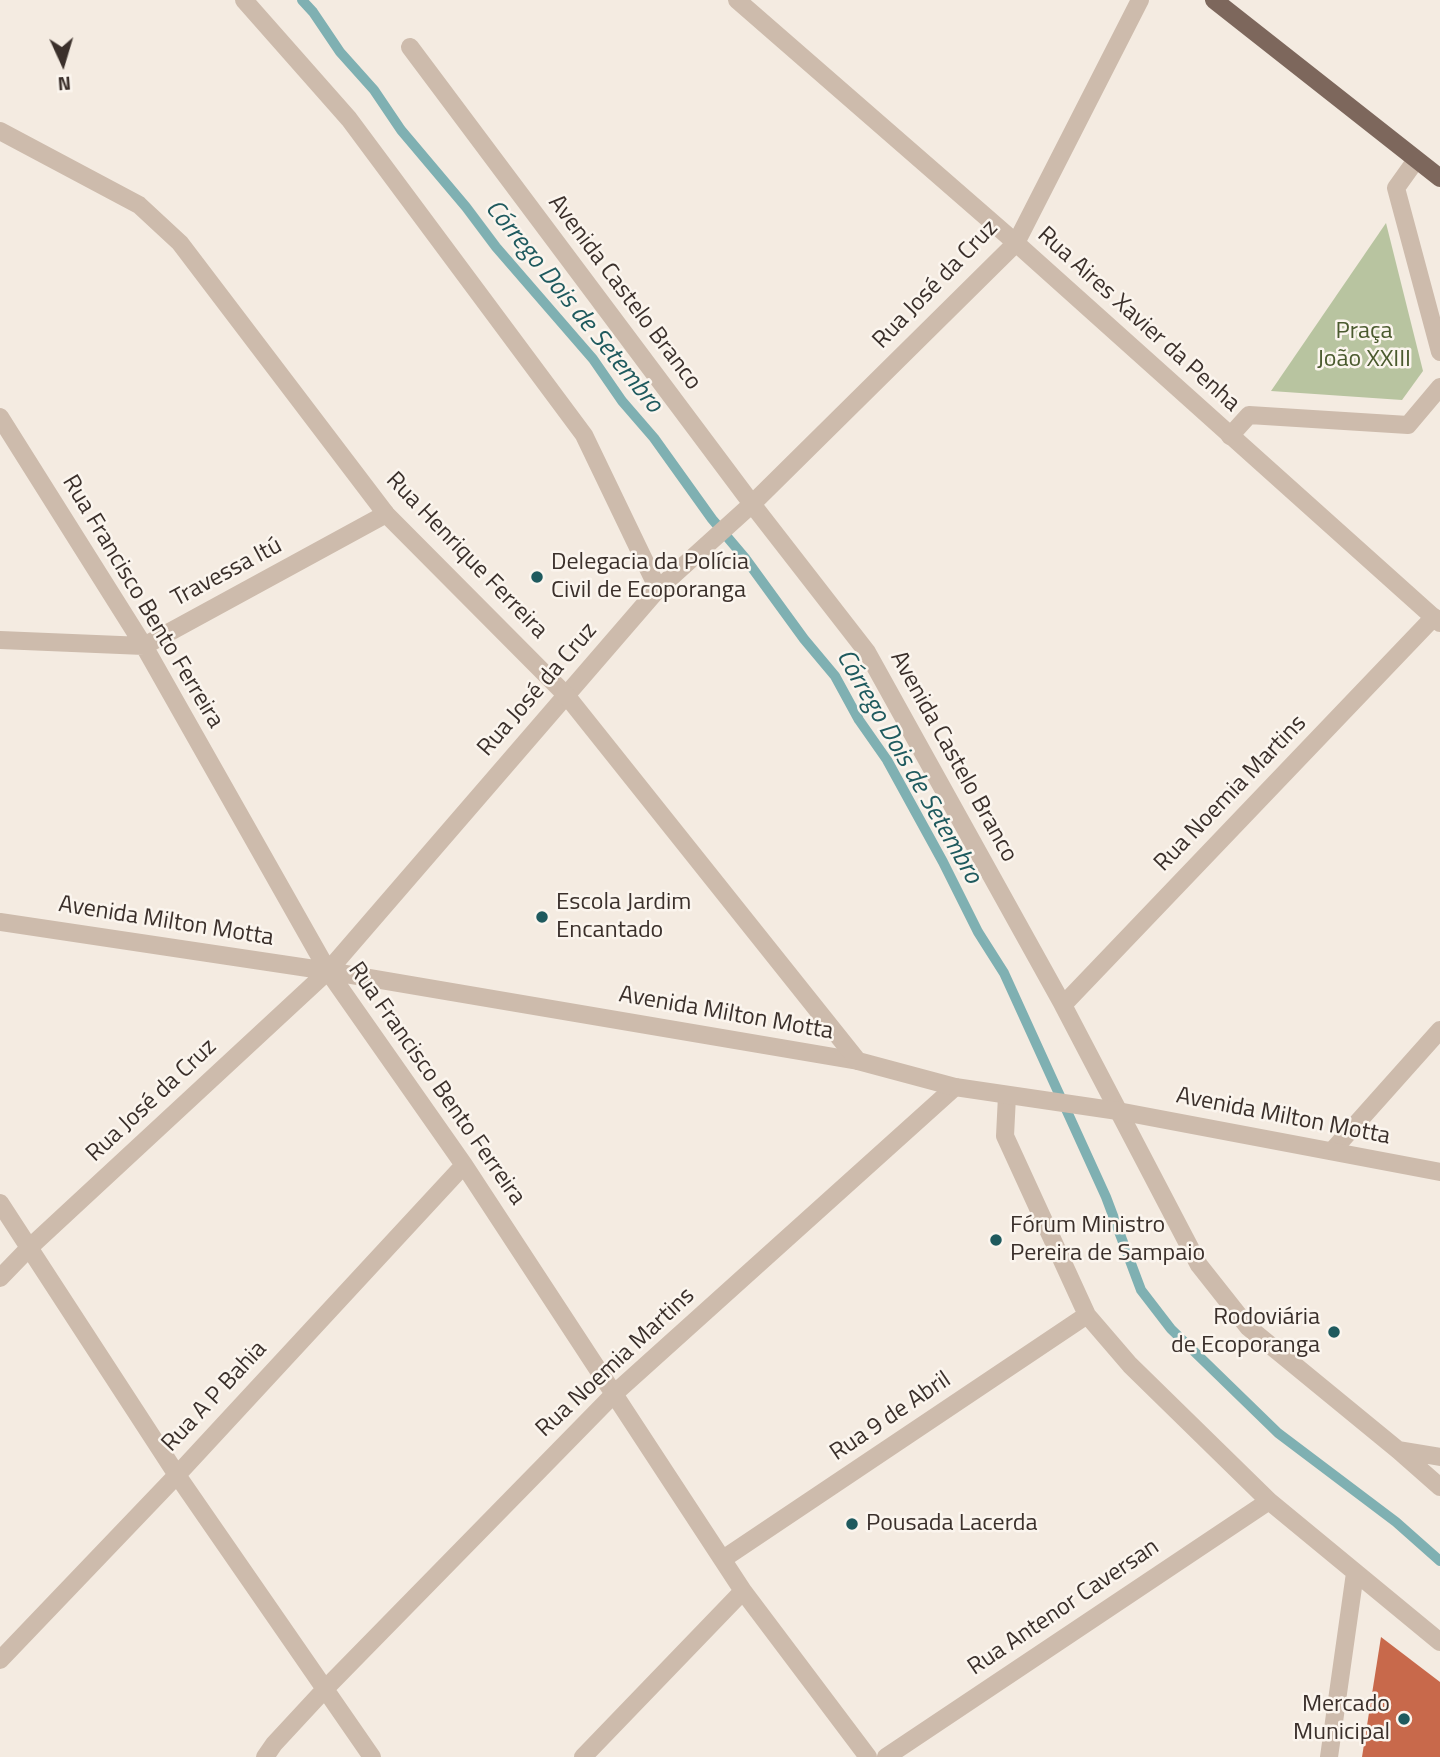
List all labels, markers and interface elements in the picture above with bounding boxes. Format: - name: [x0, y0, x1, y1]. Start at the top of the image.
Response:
- north arrow: [28, 28, 98, 98]
- text: N: [57, 70, 72, 99]
- street label: Avenida Castelo Branco: [541, 190, 707, 396]
- water label: Córrego Dois de Setembro: [477, 194, 669, 420]
- street label: Rua José da Cruz: [867, 215, 1005, 355]
- street label: Rua Aires Xavier da Penha: [1031, 221, 1245, 419]
- park label: Praça João XXIII: [1317, 318, 1411, 374]
- street label: Rua Henrique Ferreira: [379, 467, 553, 645]
- street label: Rua Francisco Bento Ferreira: [55, 470, 229, 734]
- street label: Travessa Itú: [167, 532, 287, 614]
- place label: Delegacia da Polícia Civil de Ecoporanga: [551, 549, 749, 605]
- marker: Delegacia da Polícia Civil de Ecoporanga: [529, 569, 545, 585]
- street label: Rua José da Cruz: [472, 617, 604, 763]
- water label: Córrego Dois de Setembro: [828, 644, 988, 890]
- street label: Avenida Castelo Branco: [883, 646, 1023, 868]
- street label: Rua Noemia Martins: [1149, 710, 1313, 878]
- place label: Escola Jardim Encantado: [556, 889, 691, 945]
- street label: Avenida Milton Motta: [56, 891, 276, 953]
- marker: Escola Jardim Encantado: [534, 909, 550, 925]
- street label: Rua Francisco Bento Ferreira: [341, 957, 531, 1211]
- street label: Avenida Milton Motta: [617, 981, 835, 1047]
- street label: Rua José da Cruz: [81, 1033, 223, 1169]
- street label: Avenida Milton Motta: [1174, 1082, 1392, 1152]
- place label: Fórum Ministro Pereira de Sampaio: [1010, 1212, 1205, 1268]
- marker: Fórum Ministro Pereira de Sampaio: [988, 1232, 1004, 1248]
- street label: Rua Noemia Martins: [531, 1282, 701, 1444]
- place label: Rodoviária de Ecoporanga: [1171, 1304, 1320, 1360]
- marker: Rodoviária de Ecoporanga: [1326, 1324, 1342, 1340]
- street label: Rua A P Bahia: [156, 1336, 274, 1458]
- street label: Rua 9 de Abril: [825, 1366, 957, 1468]
- place label: Pousada Lacerda: [866, 1510, 1037, 1538]
- marker: Pousada Lacerda: [844, 1516, 860, 1532]
- street label: Rua Antenor Caversan: [963, 1533, 1165, 1683]
- place label: Mercado Municipal: [1293, 1691, 1390, 1747]
- marker: Mercado Municipal: [1396, 1711, 1412, 1727]

